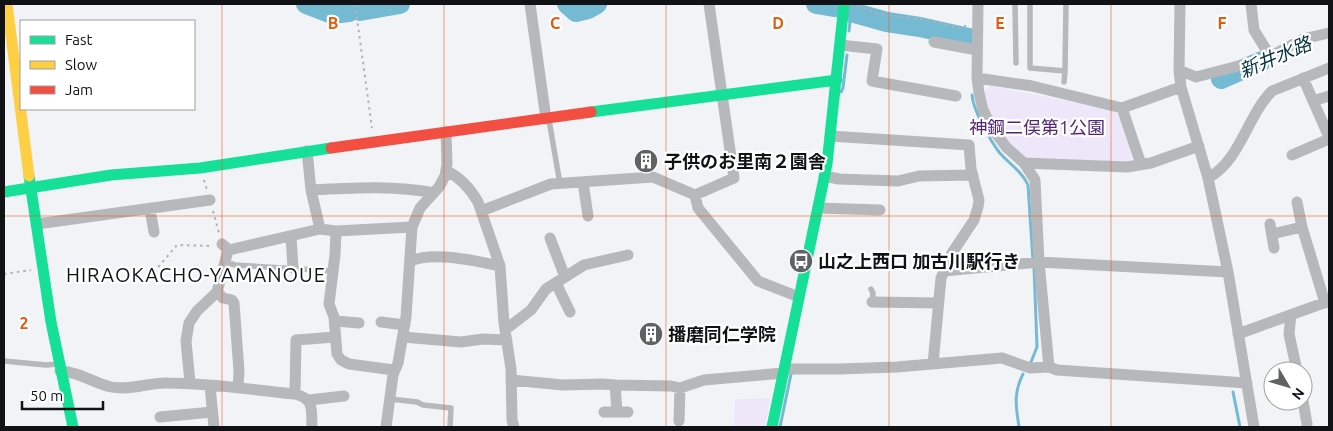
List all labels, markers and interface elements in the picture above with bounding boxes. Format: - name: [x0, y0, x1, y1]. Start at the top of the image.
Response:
- text: B: [328, 14, 338, 32]
- text: C: [550, 14, 560, 32]
- text: D: [772, 14, 784, 32]
- text: E: [995, 14, 1005, 32]
- text: F: [1218, 14, 1227, 32]
- legend: [20, 20, 195, 110]
- text: Fast: [65, 31, 93, 48]
- water label: 新井水路: [1236, 31, 1316, 82]
- text: Slow: [65, 56, 98, 73]
- text: Jam: [65, 81, 93, 98]
- park label: 神鋼二俣第1公園: [969, 117, 1105, 137]
- building icon: 子供のお里南２園舎: [633, 148, 659, 174]
- place label: 子供のお里南２園舎: [664, 151, 826, 171]
- bus stop icon: 山之上西口 加古川駅行き: [788, 248, 814, 274]
- place label: 山之上西口 加古川駅行き: [818, 251, 1020, 271]
- district label: HIRAOKACHO-YAMANOUE: [66, 263, 326, 286]
- text: 2: [19, 314, 29, 332]
- building icon: 播磨同仁学院: [638, 321, 664, 347]
- place label: 播磨同仁学院: [668, 324, 776, 344]
- north arrow: [1263, 361, 1313, 411]
- scale bar: [22, 378, 104, 410]
- text: N: [1289, 385, 1308, 403]
- text: 50 m: [30, 387, 63, 404]

